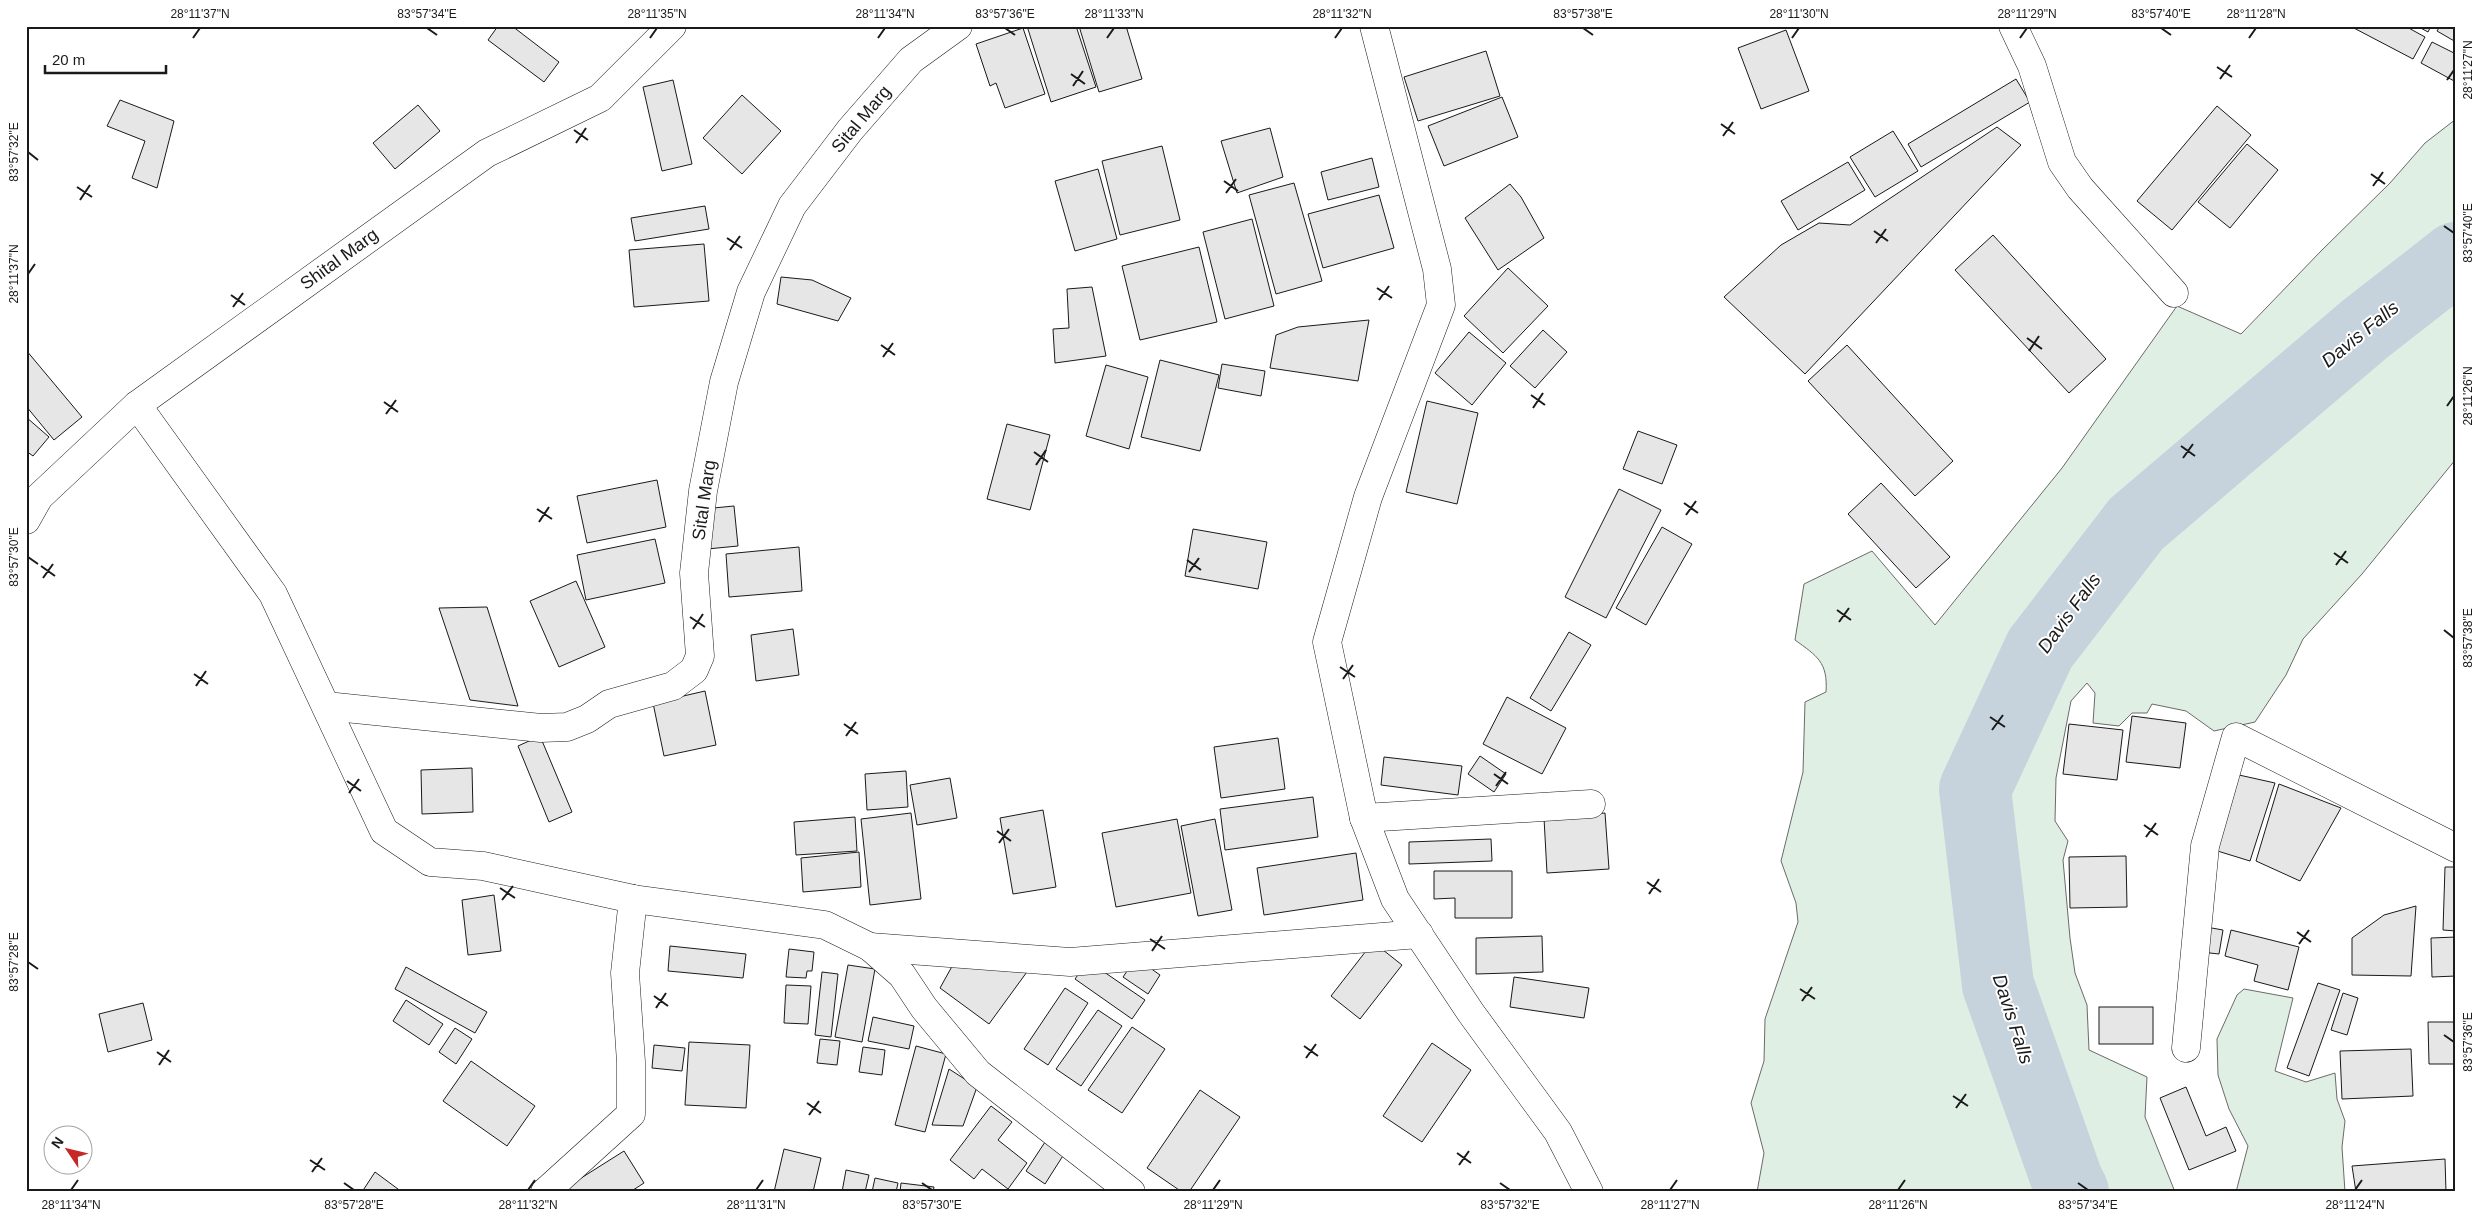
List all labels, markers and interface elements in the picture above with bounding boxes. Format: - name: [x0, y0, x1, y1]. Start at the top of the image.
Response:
- text: 28°11'37"N: [170, 7, 230, 21]
- text: 83°57'34"E: [397, 7, 457, 21]
- text: 28°11'35"N: [627, 7, 687, 21]
- text: 28°11'34"N: [855, 7, 915, 21]
- text: 83°57'36"E: [975, 7, 1035, 21]
- text: 28°11'33"N: [1084, 7, 1144, 21]
- text: 28°11'32"N: [1312, 7, 1372, 21]
- text: 83°57'38"E: [1553, 7, 1613, 21]
- text: 28°11'30"N: [1769, 7, 1829, 21]
- text: 28°11'29"N: [1997, 7, 2057, 21]
- text: 83°57'40"E: [2131, 7, 2191, 21]
- text: 28°11'28"N: [2226, 7, 2286, 21]
- text: 28°11'27"N: [2461, 40, 2475, 100]
- scale bar: [45, 42, 166, 74]
- text: 20 m: [52, 51, 85, 68]
- street label: Sital Marg: [827, 82, 895, 156]
- text: 83°57'32"E: [7, 122, 21, 182]
- text: 83°57'40"E: [2461, 203, 2475, 263]
- street label: Shital Marg: [296, 224, 382, 294]
- text: 28°11'37"N: [7, 244, 21, 304]
- water label: Davis Falls: [2317, 296, 2403, 371]
- text: 28°11'26"N: [2461, 366, 2475, 426]
- street label: Sital Marg: [688, 458, 720, 542]
- text: 83°57'30"E: [7, 527, 21, 587]
- water label: Davis Falls: [2033, 569, 2105, 657]
- text: 83°57'38"E: [2461, 608, 2475, 668]
- text: 83°57'28"E: [7, 932, 21, 992]
- water label: Davis Falls: [1989, 972, 2037, 1067]
- text: 83°57'36"E: [2461, 1012, 2475, 1072]
- north arrow: [42, 1126, 92, 1176]
- text: N: [48, 1134, 67, 1151]
- text: 28°11'34"N: [41, 1198, 101, 1212]
- text: 83°57'28"E: [324, 1198, 384, 1212]
- text: 28°11'32"N: [498, 1198, 558, 1212]
- text: 28°11'31"N: [726, 1198, 786, 1212]
- text: 83°57'30"E: [902, 1198, 962, 1212]
- text: 28°11'29"N: [1183, 1198, 1243, 1212]
- text: 83°57'32"E: [1480, 1198, 1540, 1212]
- text: 28°11'27"N: [1640, 1198, 1700, 1212]
- text: 28°11'26"N: [1868, 1198, 1928, 1212]
- text: 83°57'34"E: [2058, 1198, 2118, 1212]
- text: 28°11'24"N: [2325, 1198, 2385, 1212]

